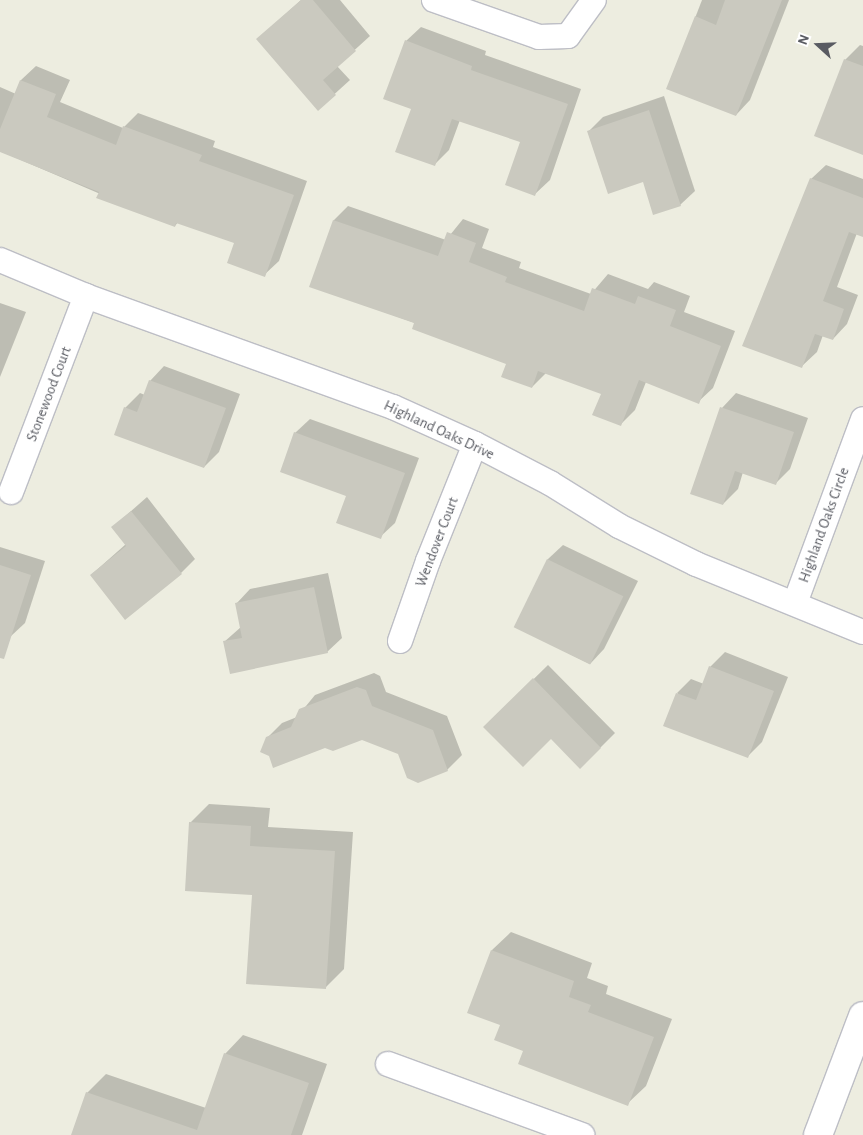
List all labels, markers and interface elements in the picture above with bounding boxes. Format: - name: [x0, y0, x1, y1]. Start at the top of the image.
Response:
- north arrow: [793, 20, 843, 70]
- text: N: [796, 33, 812, 47]
- street label: Stonewood Court: [23, 344, 75, 444]
- street label: Highland Oaks Drive: [381, 396, 497, 464]
- street label: Highland Oaks Circle: [795, 465, 853, 585]
- street label: Wendover Court: [412, 495, 462, 589]

